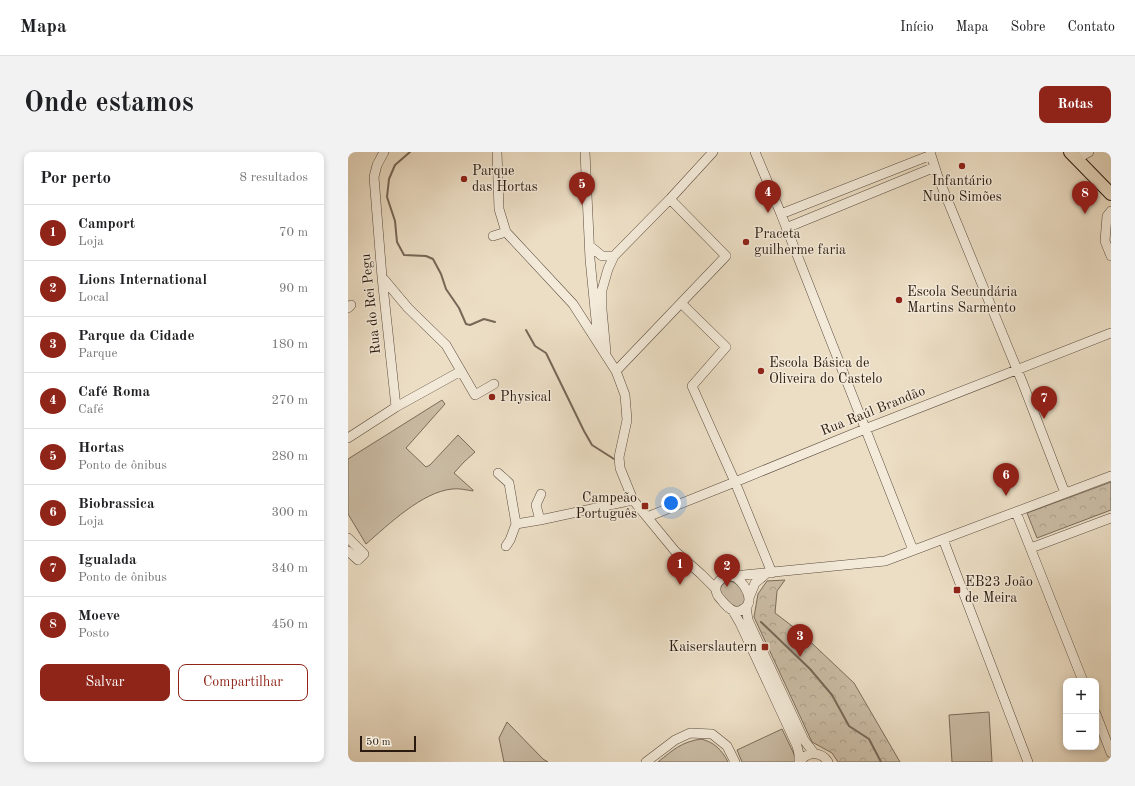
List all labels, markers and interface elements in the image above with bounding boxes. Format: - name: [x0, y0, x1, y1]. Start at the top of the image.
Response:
- text: Mapa: [20, 18, 67, 37]
- text: Início: [900, 20, 934, 34]
- text: Mapa: [956, 20, 988, 34]
- text: Sobre: [1010, 20, 1045, 34]
- text: Contato: [1067, 20, 1115, 34]
- button: Rotas: [1039, 86, 1111, 123]
- text: Onde estamos: [24, 90, 194, 118]
- marker: Infantário Nuno Simões: [957, 161, 967, 171]
- place label: Parque das Hortas: [472, 164, 538, 194]
- text: Por perto: [40, 170, 111, 187]
- text: 8 resultados: [240, 171, 308, 184]
- pin: 5: [569, 172, 595, 205]
- marker: Parque das Hortas: [459, 174, 469, 184]
- place label: Infantário Nuno Simões: [922, 174, 1002, 204]
- pin: 4: [755, 180, 781, 213]
- pin: 8: [1072, 181, 1098, 214]
- text: Camport: [78, 217, 135, 232]
- text: 1: [49, 226, 57, 239]
- text: 70 m: [279, 226, 308, 239]
- place label: Praceta guilherme faria: [754, 227, 846, 257]
- text: Loja: [78, 235, 104, 248]
- marker: Praceta guilherme faria: [741, 237, 751, 247]
- street label: Rua do Rei Pegu: [359, 253, 383, 355]
- text: Lions International: [78, 273, 207, 288]
- text: 2: [49, 282, 57, 295]
- text: 90 m: [279, 282, 308, 295]
- place label: Escola Secundária Martins Sarmento: [907, 285, 1017, 315]
- text: Local: [78, 291, 109, 304]
- marker: Escola Secundária Martins Sarmento: [894, 295, 904, 305]
- text: Parque da Cidade: [78, 329, 194, 344]
- text: 3: [49, 338, 57, 351]
- text: 180 m: [271, 338, 308, 351]
- text: Parque: [78, 347, 117, 360]
- place label: Escola Básica de Oliveira do Castelo: [769, 356, 883, 386]
- marker: Escola Básica de Oliveira do Castelo: [756, 366, 766, 376]
- street label: Rua Raúl Brandão: [819, 384, 927, 438]
- text: Café Roma: [78, 385, 150, 400]
- pin: 7: [1031, 386, 1057, 419]
- place label: Physical: [500, 390, 551, 404]
- marker: Physical: [487, 392, 497, 402]
- text: 4: [49, 394, 57, 407]
- text: 270 m: [271, 394, 308, 407]
- text: Café: [78, 403, 103, 416]
- text: Hortas: [78, 441, 124, 456]
- text: 5: [49, 450, 57, 463]
- text: 280 m: [271, 450, 308, 463]
- text: Ponto de ônibus: [78, 459, 167, 472]
- pin: 6: [993, 463, 1019, 496]
- place label: Campeão Português: [576, 491, 637, 521]
- your location: [661, 493, 681, 513]
- text: Biobrassica: [78, 497, 155, 512]
- marker: Campeão Português: [640, 501, 650, 511]
- text: 6: [49, 506, 57, 519]
- text: 300 m: [271, 506, 308, 519]
- text: Loja: [78, 515, 104, 528]
- pin: 1: [667, 552, 693, 585]
- text: Igualada: [78, 553, 137, 568]
- pin: 2: [714, 554, 740, 587]
- text: 7: [49, 562, 57, 575]
- text: 340 m: [271, 562, 308, 575]
- text: Ponto de ônibus: [78, 571, 167, 584]
- place label: EB23 João de Meira: [965, 575, 1033, 605]
- marker: EB23 João de Meira: [952, 585, 962, 595]
- text: Moeve: [78, 609, 120, 624]
- text: 8: [49, 618, 57, 631]
- text: 450 m: [271, 618, 308, 631]
- pin: 3: [787, 624, 813, 657]
- text: Posto: [78, 627, 109, 640]
- place label: Kaiserslautern: [669, 640, 757, 654]
- marker: Kaiserslautern: [760, 642, 770, 652]
- button: Salvar: [40, 664, 170, 701]
- button: Compartilhar: [178, 664, 308, 701]
- map controls: [1063, 678, 1099, 750]
- button: +: [1063, 678, 1099, 714]
- button: −: [1063, 714, 1099, 750]
- scale bar: [360, 734, 416, 753]
- text: 50 m: [366, 737, 391, 748]

